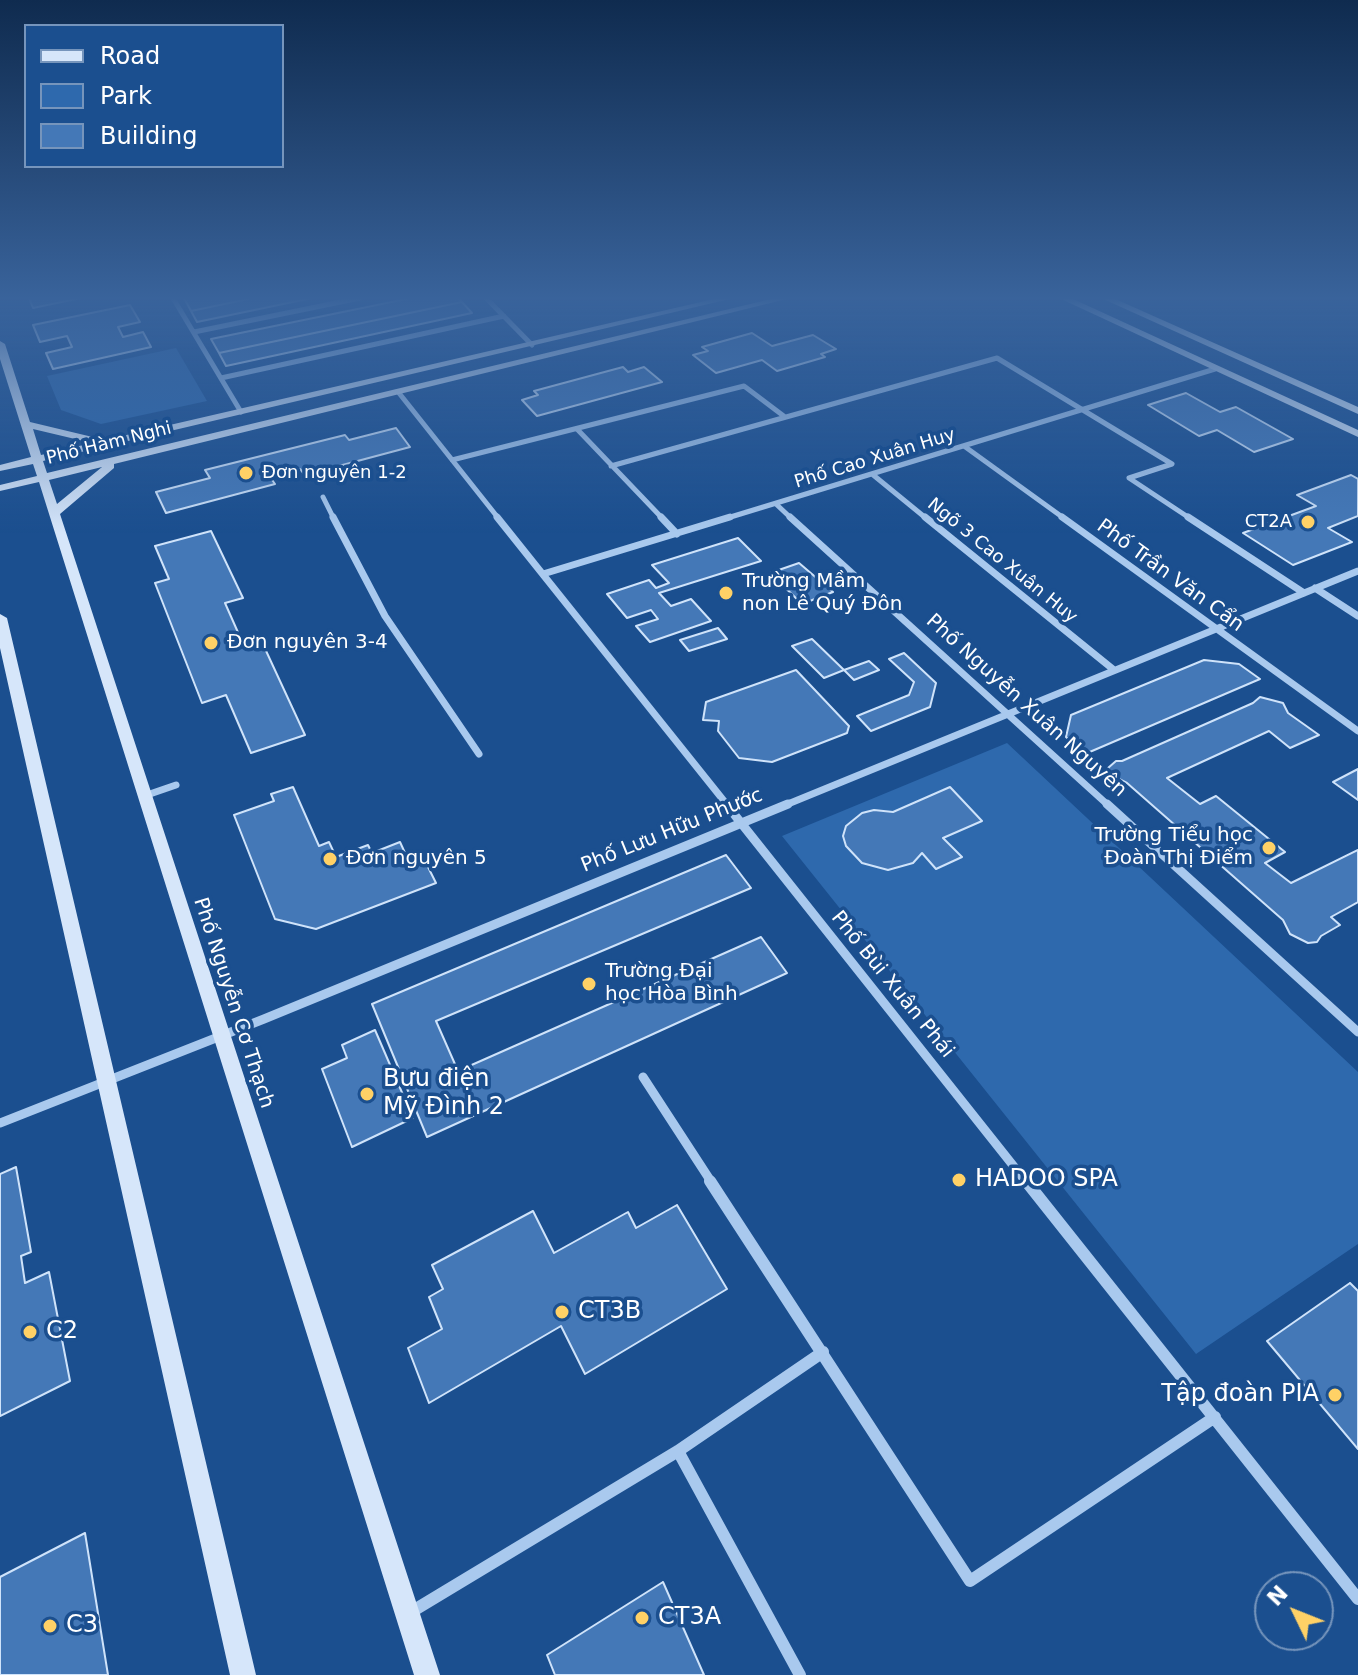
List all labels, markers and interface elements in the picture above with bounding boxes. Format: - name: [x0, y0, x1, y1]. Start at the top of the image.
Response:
- legend: [24, 24, 284, 168]
- text: Road: [100, 42, 160, 70]
- text: Park: [100, 82, 152, 110]
- text: Building: [100, 122, 197, 150]
- street label: Phố Hàm Nghi: [44, 418, 174, 470]
- street label: Phố Cao Xuân Huy: [792, 424, 958, 494]
- place label: Đơn nguyên 1-2: [262, 462, 407, 484]
- marker: Đơn nguyên 1-2: [237, 464, 255, 482]
- street label: Ngõ 3 Cao Xuân Huy: [923, 494, 1081, 628]
- place label: CT2A: [1245, 511, 1292, 533]
- marker: CT2A: [1299, 513, 1317, 531]
- street label: Phố Trần Văn Cẩn: [1092, 515, 1248, 637]
- place label: Trường Mầm non Lê Quý Đôn: [742, 570, 902, 617]
- marker: Trường Mầm non Lê Quý Đôn: [717, 584, 735, 602]
- street label: Phố Nguyễn Xuân Nguyên: [921, 610, 1131, 802]
- place label: Đơn nguyên 3-4: [227, 631, 388, 655]
- marker: Đơn nguyên 3-4: [202, 634, 220, 652]
- street label: Phố Lưu Hữu Phước: [578, 784, 766, 878]
- place label: Trường Tiểu học Đoàn Thị Điểm: [1094, 824, 1253, 871]
- marker: Trường Tiểu học Đoàn Thị Điểm: [1260, 839, 1278, 857]
- place label: Đơn nguyên 5: [346, 847, 487, 871]
- marker: Đơn nguyên 5: [321, 850, 339, 868]
- street label: Phố Nguyễn Cơ Thạch: [188, 895, 278, 1111]
- street label: Phố Bùi Xuân Phái: [825, 907, 959, 1063]
- place label: Trường Đại học Hòa Bình: [605, 960, 738, 1007]
- marker: Trường Đại học Hòa Bình: [580, 975, 598, 993]
- place label: Bưu điện Mỹ Đình 2: [383, 1066, 504, 1122]
- marker: Bưu điện Mỹ Đình 2: [358, 1085, 376, 1103]
- place label: HADOO SPA: [975, 1166, 1118, 1194]
- marker: HADOO SPA: [950, 1171, 968, 1189]
- place label: CT3B: [578, 1298, 641, 1326]
- marker: CT3B: [553, 1303, 571, 1321]
- place label: C2: [46, 1318, 78, 1346]
- marker: C2: [21, 1323, 39, 1341]
- place label: Tập đoàn PIA: [1161, 1381, 1319, 1409]
- marker: Tập đoàn PIA: [1326, 1386, 1344, 1404]
- north arrow: [1254, 1571, 1334, 1651]
- text: N: [1262, 1580, 1293, 1611]
- place label: CT3A: [658, 1604, 721, 1632]
- marker: CT3A: [633, 1609, 651, 1627]
- place label: C3: [66, 1612, 98, 1640]
- marker: C3: [41, 1617, 59, 1635]

